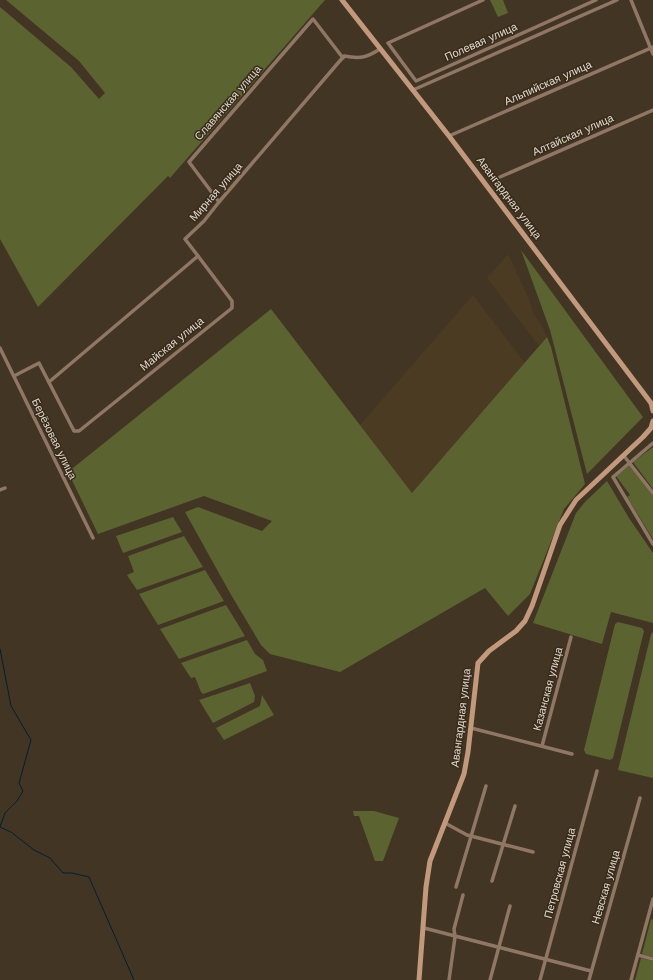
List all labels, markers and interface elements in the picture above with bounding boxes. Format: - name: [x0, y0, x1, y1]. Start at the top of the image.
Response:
- street label: Полевая улица: [443, 20, 520, 64]
- street label: Альпийская улица: [502, 58, 595, 108]
- street label: Славянская улица: [192, 62, 265, 143]
- street label: Алтайская улица: [530, 111, 616, 159]
- street label: Авангардная улица: [474, 154, 545, 242]
- street label: Мирная улица: [187, 159, 246, 224]
- street label: Майская улица: [138, 314, 207, 374]
- street label: Берёзовая улица: [29, 396, 80, 482]
- street label: Казанская улица: [531, 645, 566, 732]
- street label: Авангардная улица: [448, 667, 474, 768]
- street label: Петровская улица: [542, 825, 579, 920]
- street label: Невская улица: [589, 848, 623, 926]

